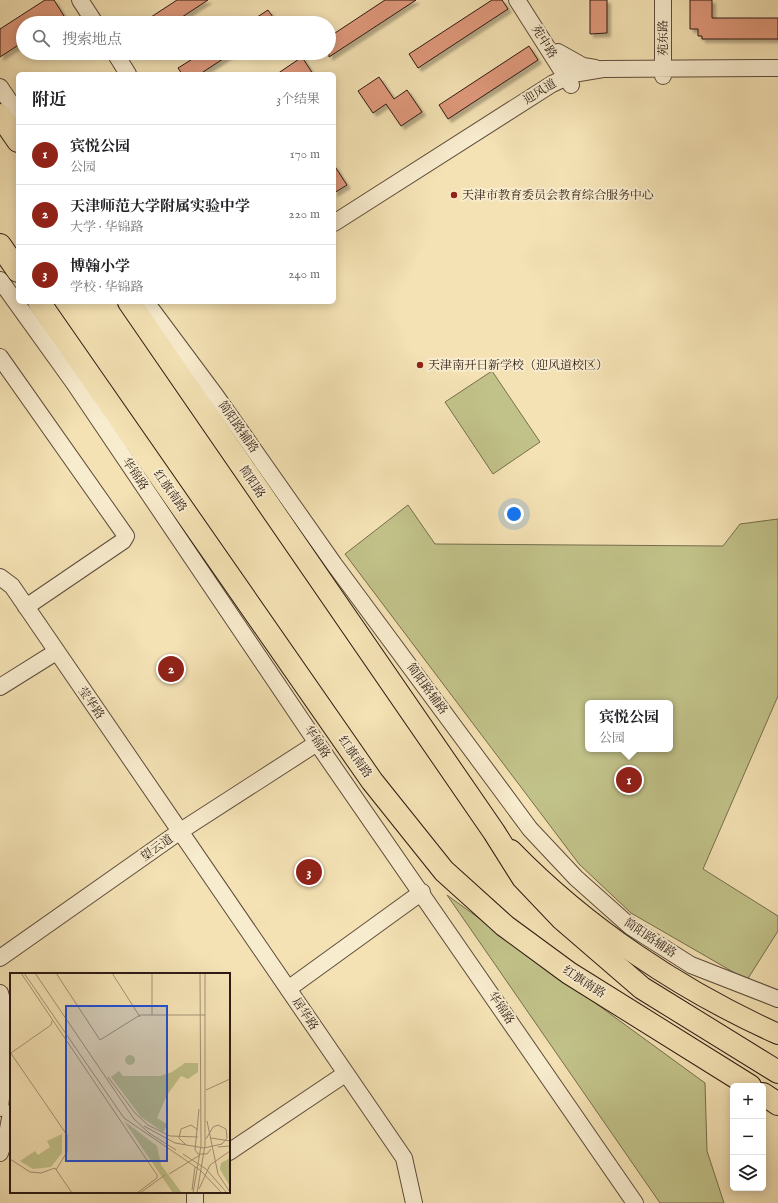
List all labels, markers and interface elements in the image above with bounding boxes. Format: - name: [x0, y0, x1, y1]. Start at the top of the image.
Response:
- search box: [16, 16, 336, 60]
- street label: 苑东路: [656, 20, 671, 56]
- street label: 苑中路: [528, 23, 560, 61]
- icon: search: [30, 27, 52, 49]
- text: 搜索地点: [62, 30, 122, 49]
- street label: 迎风道: [521, 76, 559, 108]
- text: 附近: [32, 90, 66, 111]
- text: 3个结果: [276, 91, 320, 108]
- text: 宾悦公园: [70, 137, 130, 156]
- text: 1: [43, 146, 47, 163]
- text: 170 m: [290, 146, 320, 163]
- text: 公园: [70, 159, 96, 176]
- place label: 天津市教育委员会教育综合服务中心: [462, 188, 654, 203]
- marker: 天津市教育委员会教育综合服务中心: [449, 190, 459, 200]
- text: 天津师范大学附属实验中学: [70, 197, 250, 216]
- text: 2: [42, 206, 48, 223]
- text: 220 m: [289, 206, 320, 223]
- text: 大学 · 华锦路: [70, 219, 144, 236]
- text: 博翰小学: [70, 257, 130, 276]
- text: 3: [43, 266, 47, 283]
- text: 240 m: [288, 266, 320, 283]
- text: 学校 · 华锦路: [70, 279, 144, 296]
- place label: 天津南开日新学校（迎风道校区）: [428, 358, 608, 373]
- marker: 天津南开日新学校（迎风道校区）: [415, 360, 425, 370]
- street label: 简阳路辅路: [215, 398, 261, 456]
- street label: 华锦路: [119, 455, 151, 493]
- street label: 简阳路: [236, 463, 268, 501]
- street label: 红旗南路: [150, 467, 190, 515]
- your location: [504, 504, 524, 524]
- pin: 2: [158, 654, 184, 684]
- street label: 简阳路辅路: [403, 660, 451, 718]
- street label: 莹华路: [75, 684, 107, 722]
- popup: [585, 700, 673, 752]
- text: 宾悦公园: [599, 708, 659, 727]
- street label: 华锦路: [301, 723, 333, 761]
- text: 公园: [599, 730, 625, 747]
- street label: 红旗南路: [335, 733, 375, 781]
- pin: 1: [616, 765, 642, 795]
- street label: 望云道: [138, 832, 176, 864]
- pin: 3: [296, 857, 322, 887]
- street label: 简阳路辅路: [621, 915, 679, 961]
- street label: 红旗南路: [560, 963, 608, 1001]
- inset map: [10, 973, 230, 1193]
- street label: 华锦路: [485, 989, 517, 1027]
- street label: 居华路: [289, 995, 321, 1033]
- map controls: [730, 1083, 766, 1191]
- button: +: [730, 1083, 766, 1119]
- button: −: [730, 1119, 766, 1155]
- button: layers: [730, 1155, 766, 1191]

